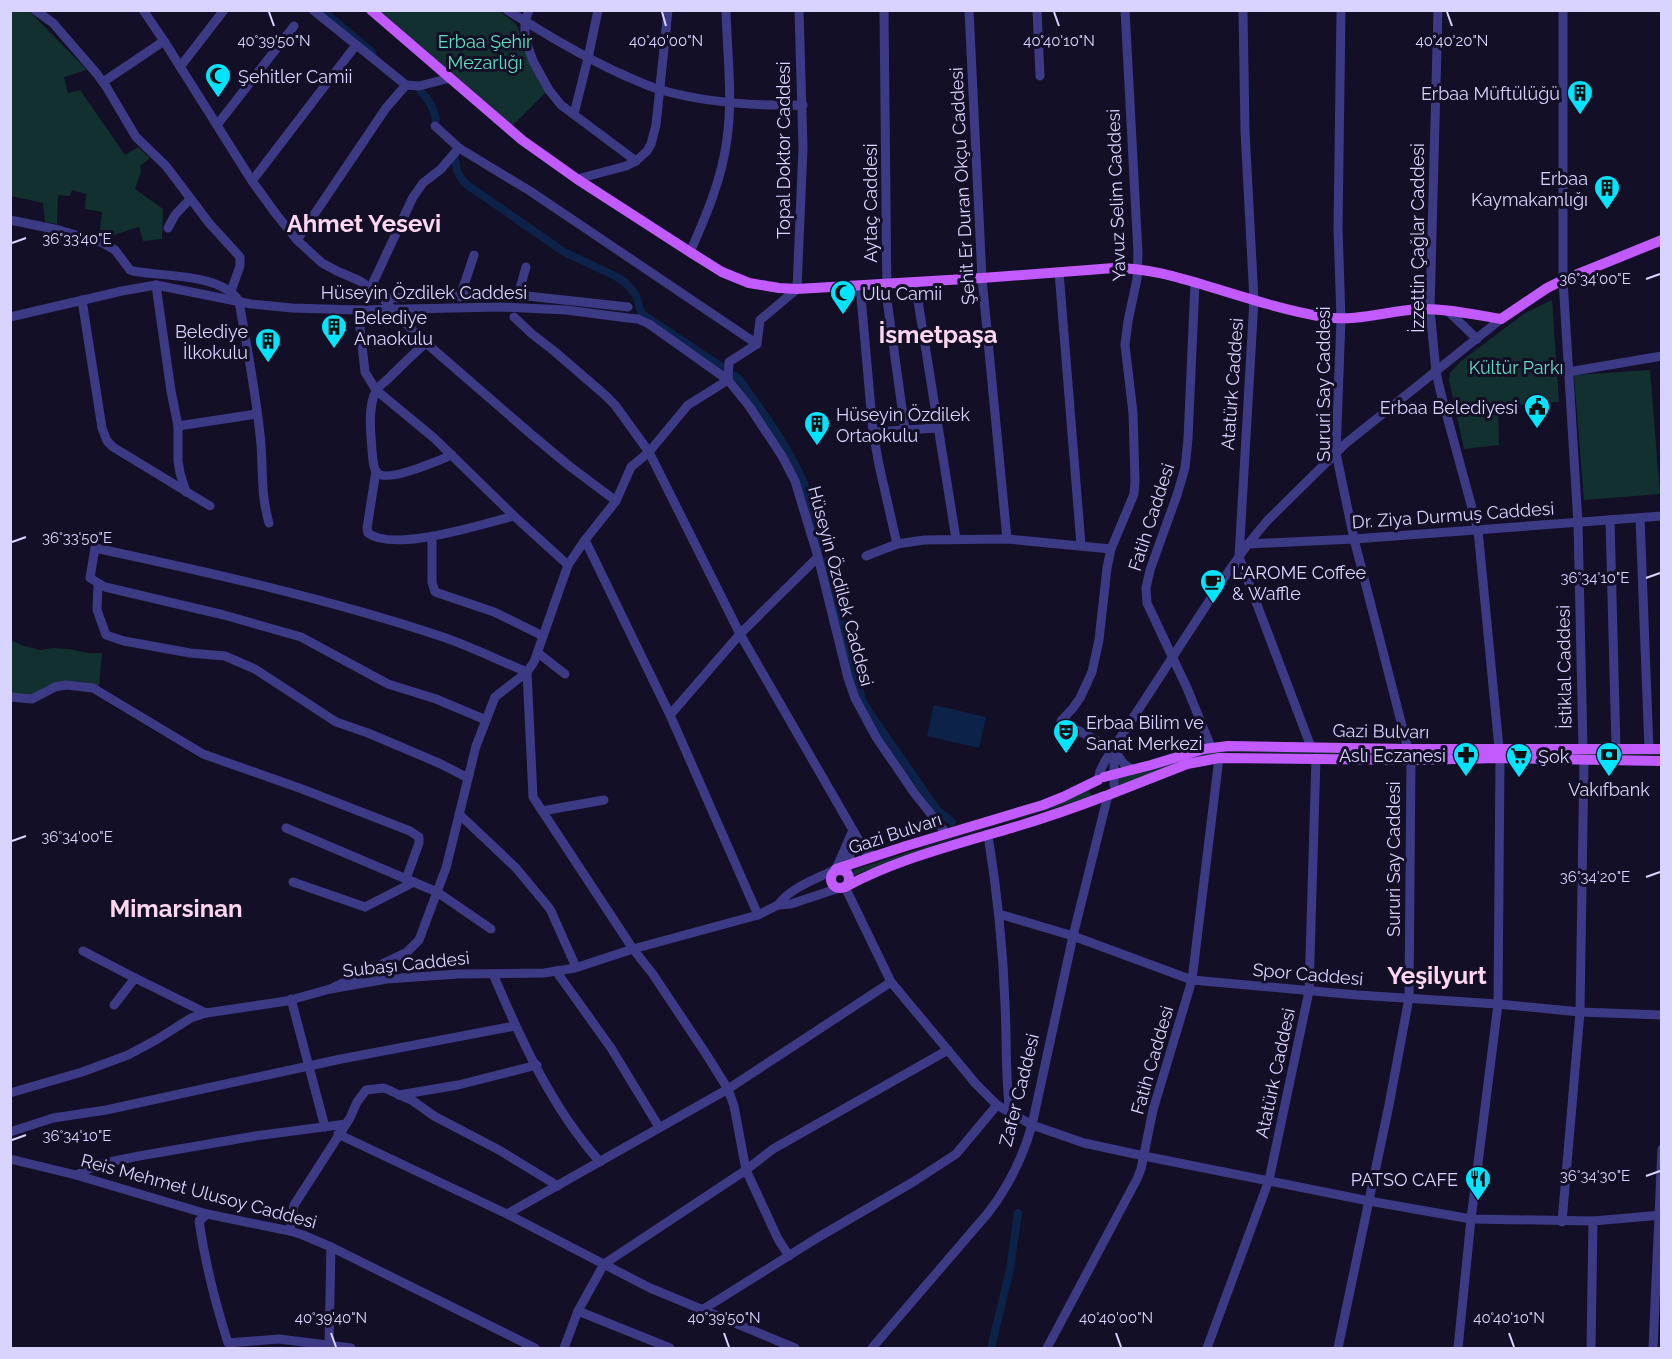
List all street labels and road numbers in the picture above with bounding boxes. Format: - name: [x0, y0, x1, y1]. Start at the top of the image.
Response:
- street label: Topal Doktor Caddesi: [773, 61, 794, 239]
- street label: Şehit Er Duran Okçu Caddesi: [945, 67, 979, 305]
- street label: Yavuz Selim Caddesi: [1102, 108, 1130, 282]
- street label: Aytaç Caddesi: [860, 143, 881, 263]
- street label: İzzettin Çağlar Caddesi: [1407, 143, 1428, 333]
- street label: Hüseyin Özdilek Caddesi: [321, 282, 527, 303]
- street label: Sururi Say Caddesi: [1313, 306, 1334, 462]
- street label: Atatürk Caddesi: [1217, 317, 1247, 451]
- street label: Fatih Caddesi: [1124, 461, 1178, 573]
- street label: Hüseyin Özdilek Caddesi: [804, 484, 878, 688]
- street label: Dr. Ziya Durmuş Caddesi: [1351, 497, 1555, 533]
- street label: İstiklal Caddesi: [1552, 605, 1576, 729]
- street label: Gazi Bulvarı: [1332, 720, 1430, 742]
- street label: Sururi Say Caddesi: [1383, 781, 1404, 937]
- street label: Gazi Bulvarı: [846, 808, 944, 858]
- street label: Subaşı Caddesi: [342, 947, 470, 981]
- street label: Spor Caddesi: [1252, 959, 1364, 989]
- street label: Fatih Caddesi: [1126, 1003, 1178, 1117]
- street label: Atatürk Caddesi: [1251, 1006, 1299, 1140]
- street label: Zafer Caddesi: [995, 1031, 1043, 1149]
- street label: Reis Mehmet Ulusoy Caddesi: [79, 1149, 319, 1233]

